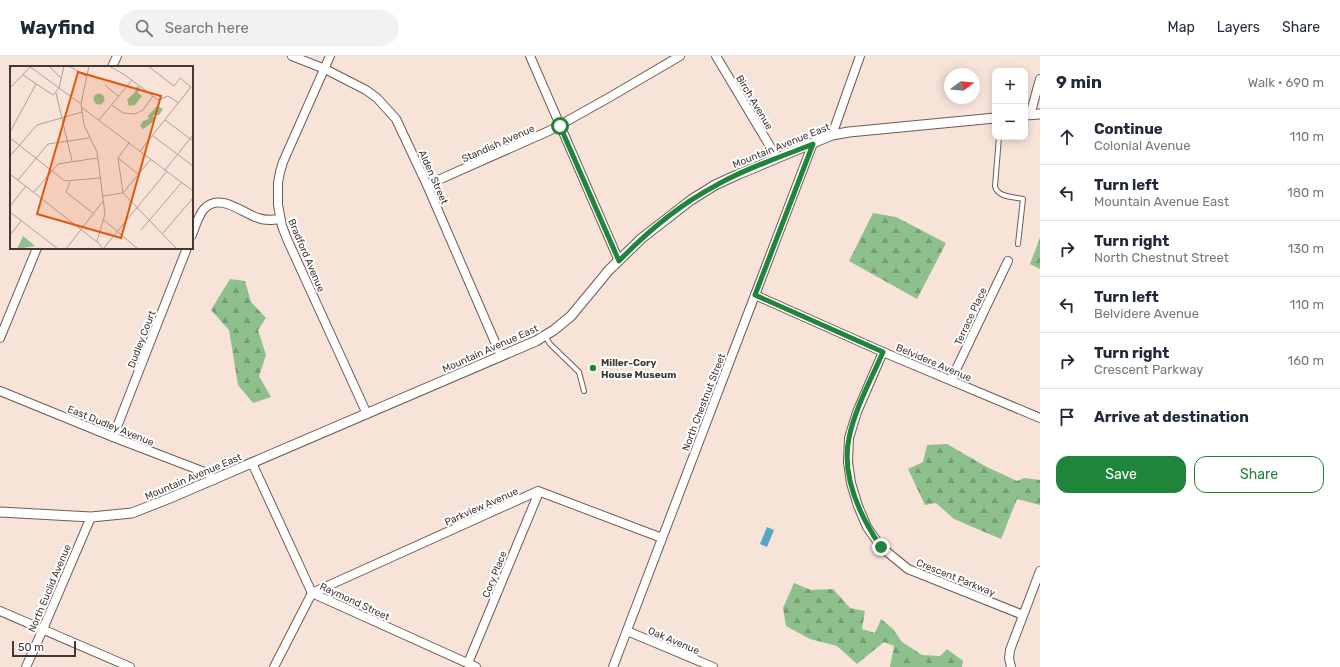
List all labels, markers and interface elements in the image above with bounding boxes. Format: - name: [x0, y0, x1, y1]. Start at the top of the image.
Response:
- search box: [119, 10, 399, 46]
- text: Wayfind: [20, 16, 95, 39]
- icon: search: [133, 17, 155, 39]
- text: Search here: [165, 19, 249, 37]
- text: Map: [1168, 19, 1195, 36]
- text: Layers: [1217, 19, 1260, 36]
- text: Share: [1282, 19, 1320, 36]
- inset map: [10, 66, 193, 249]
- north arrow: [944, 68, 980, 104]
- map controls: [992, 68, 1028, 140]
- button: +: [992, 68, 1028, 104]
- text: 9 min: [1056, 72, 1102, 92]
- street label: Birch Avenue: [733, 73, 775, 132]
- text: Walk · 690 m: [1248, 75, 1324, 90]
- button: −: [992, 104, 1028, 140]
- route start: [551, 117, 569, 135]
- text: Continue: [1094, 120, 1163, 138]
- street label: Mountain Avenue East: [731, 121, 832, 171]
- street label: Standish Avenue: [460, 122, 537, 165]
- icon: ahead: [1056, 126, 1078, 148]
- text: 110 m: [1290, 129, 1324, 144]
- text: Colonial Avenue: [1094, 138, 1190, 153]
- street label: Alden Street: [416, 148, 450, 206]
- text: Turn left: [1094, 176, 1159, 194]
- icon: left: [1056, 182, 1078, 204]
- text: 180 m: [1287, 185, 1324, 200]
- text: Mountain Avenue East: [1094, 194, 1229, 209]
- street label: Bradford Avenue: [285, 217, 327, 294]
- text: Turn right: [1094, 232, 1169, 250]
- icon: right: [1056, 238, 1078, 260]
- text: 130 m: [1288, 241, 1324, 256]
- text: North Chestnut Street: [1094, 250, 1229, 265]
- street label: Terrace Place: [952, 285, 990, 347]
- text: Turn left: [1094, 288, 1159, 306]
- icon: left: [1056, 294, 1078, 316]
- text: 110 m: [1290, 297, 1324, 312]
- text: Belvidere Avenue: [1094, 306, 1199, 321]
- street label: Dudley Court: [125, 309, 158, 370]
- street label: Mountain Avenue East: [441, 322, 540, 376]
- street label: Belvidere Avenue: [894, 342, 973, 384]
- text: Turn right: [1094, 344, 1169, 362]
- icon: right: [1056, 350, 1078, 372]
- street label: North Chestnut Street: [680, 352, 728, 453]
- text: 160 m: [1288, 353, 1324, 368]
- place label: Miller-Cory House Museum: [601, 357, 676, 381]
- text: Crescent Parkway: [1094, 362, 1203, 377]
- marker: Miller-Cory House Museum: [588, 363, 598, 373]
- street label: East Dudley Avenue: [66, 403, 156, 449]
- icon: arrive: [1056, 406, 1078, 428]
- text: Arrive at destination: [1094, 408, 1249, 426]
- street label: Mountain Avenue East: [143, 451, 244, 503]
- button: Save: [1056, 456, 1186, 493]
- button: Share: [1194, 456, 1324, 493]
- street label: Parkview Avenue: [443, 485, 520, 529]
- route end: [872, 538, 890, 556]
- street label: North Euclid Avenue: [26, 542, 74, 634]
- street label: Cory Place: [480, 549, 510, 600]
- street label: Crescent Parkway: [914, 557, 997, 599]
- street label: Raymond Street: [318, 581, 391, 623]
- street label: Oak Avenue: [646, 625, 701, 657]
- scale bar: [12, 639, 76, 658]
- text: 50 m: [18, 641, 44, 654]

